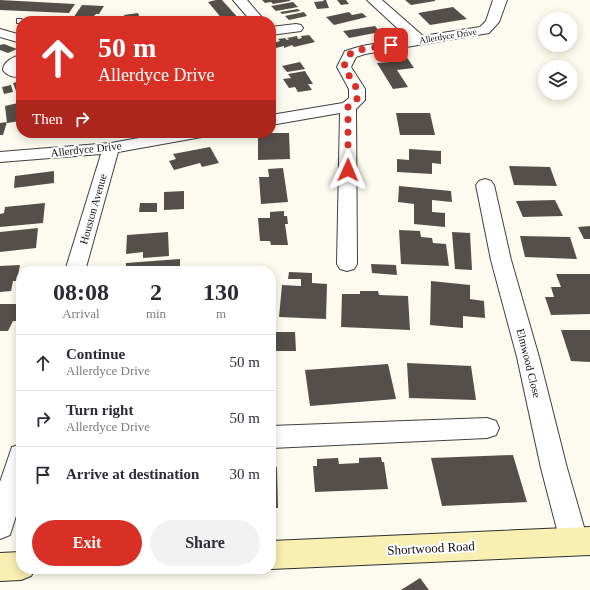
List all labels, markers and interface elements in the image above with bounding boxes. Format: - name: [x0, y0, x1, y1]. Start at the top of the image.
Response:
- map controls: [538, 12, 578, 100]
- button: search: [538, 12, 578, 52]
- street label: Allerdyce Drive: [418, 27, 478, 45]
- pin: [374, 28, 408, 62]
- icon: ahead: [32, 32, 84, 84]
- text: 50 m: [98, 32, 156, 63]
- icon: arrive: [380, 34, 402, 56]
- button: layers: [538, 60, 578, 100]
- text: Allerdyce Drive: [98, 65, 214, 85]
- icon: right: [71, 108, 93, 130]
- text: Then: [32, 111, 63, 127]
- street label: Allerdyce Drive: [50, 139, 122, 159]
- position arrow: [327, 149, 369, 191]
- street label: Houston Avenue: [77, 172, 109, 246]
- text: 08:08: [53, 279, 109, 305]
- text: 2: [150, 279, 162, 305]
- text: 130: [203, 279, 239, 305]
- text: Arrival: [62, 306, 100, 321]
- text: min: [146, 306, 166, 321]
- text: m: [216, 306, 226, 321]
- street label: Elmwood Close: [515, 327, 543, 399]
- text: Continue: [66, 346, 125, 362]
- icon: ahead: [32, 352, 54, 374]
- text: 50 m: [230, 354, 260, 370]
- text: Allerdyce Drive: [66, 363, 150, 378]
- text: Turn right: [66, 402, 133, 418]
- icon: right: [32, 408, 54, 430]
- text: 50 m: [230, 410, 260, 426]
- text: Allerdyce Drive: [66, 419, 150, 434]
- icon: arrive: [32, 464, 54, 486]
- text: Arrive at destination: [66, 466, 199, 482]
- text: 30 m: [230, 466, 260, 482]
- button: Exit: [32, 520, 142, 566]
- button: Share: [150, 520, 260, 566]
- street label: Shortwood Road: [387, 538, 476, 558]

